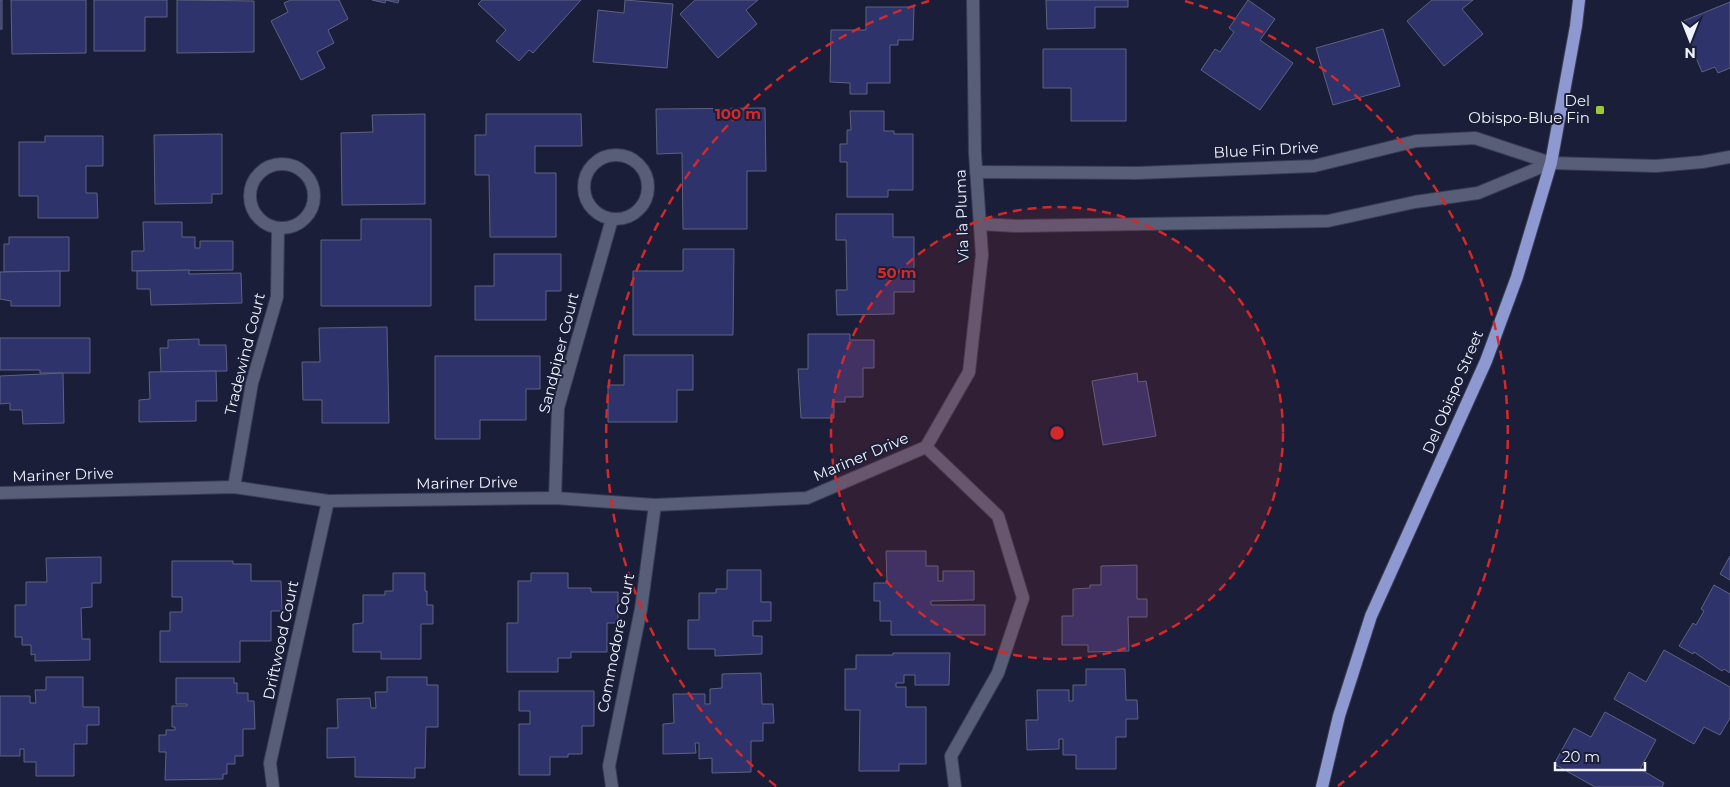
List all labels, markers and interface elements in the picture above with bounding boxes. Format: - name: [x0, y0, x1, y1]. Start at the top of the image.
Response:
- north arrow: [1665, 15, 1715, 65]
- text: N: [1684, 44, 1696, 62]
- place label: Del Obispo-Blue Fin: [1468, 91, 1590, 127]
- text: 100 m: [715, 104, 761, 123]
- marker: Del Obispo-Blue Fin: [1594, 104, 1606, 116]
- street label: Blue Fin Drive: [1213, 137, 1319, 162]
- street label: Via la Pluma: [950, 169, 973, 263]
- text: 50 m: [877, 263, 917, 282]
- street label: Sandpiper Court: [534, 290, 583, 415]
- street label: Tradewind Court: [220, 291, 269, 417]
- street label: Del Obispo Street: [1418, 327, 1487, 456]
- centre of rings: [1048, 424, 1066, 442]
- street label: Mariner Drive: [810, 428, 911, 485]
- street label: Mariner Drive: [12, 463, 114, 486]
- street label: Mariner Drive: [416, 472, 518, 493]
- street label: Commodore Court: [593, 572, 638, 714]
- street label: Driftwood Court: [259, 579, 302, 701]
- scale bar: [1555, 740, 1645, 772]
- text: 20 m: [1562, 747, 1600, 766]

